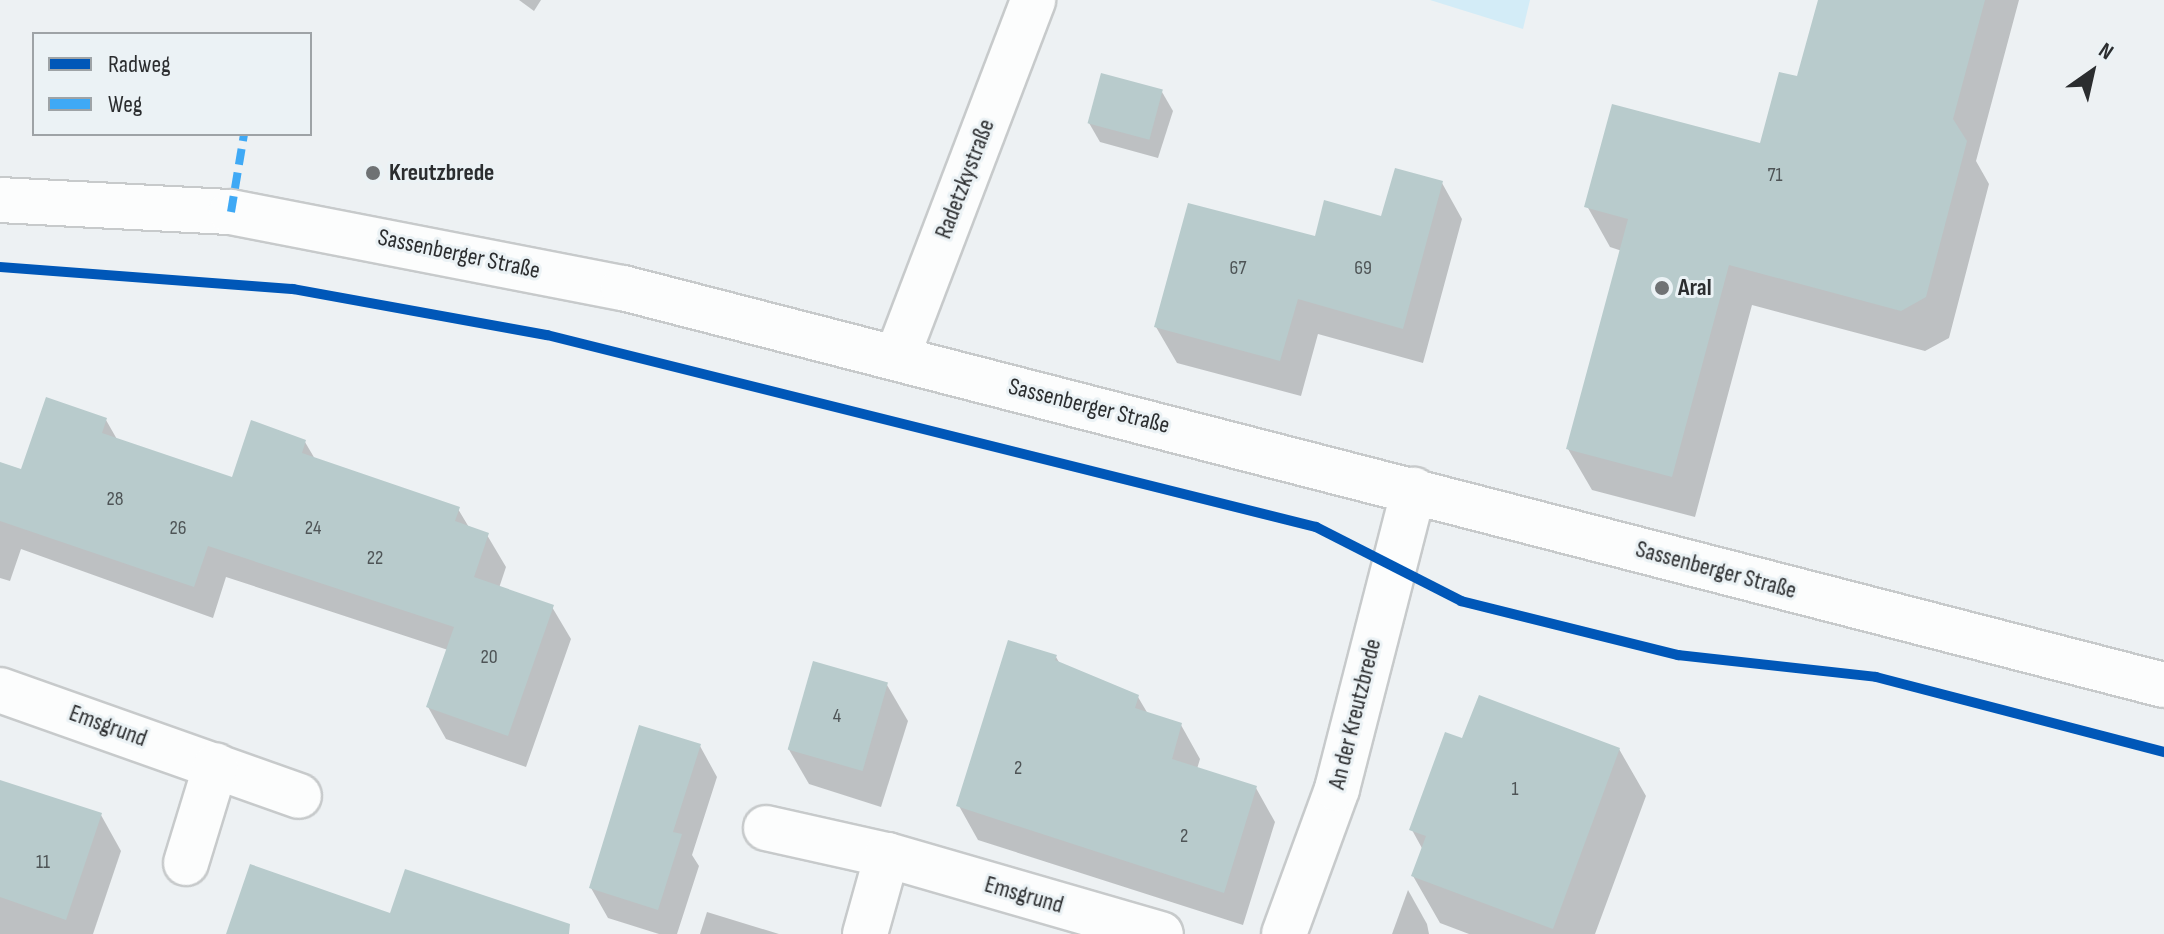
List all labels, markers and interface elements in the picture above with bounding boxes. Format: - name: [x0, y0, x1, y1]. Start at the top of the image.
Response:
- legend: [32, 32, 312, 136]
- north arrow: [2052, 32, 2132, 112]
- text: N: [2093, 37, 2118, 66]
- text: Radweg: [108, 50, 171, 79]
- text: Weg: [108, 90, 142, 119]
- street label: Radetzkystraße: [929, 115, 1001, 243]
- place label: Kreutzbrede: [389, 159, 494, 187]
- house number: 71: [1767, 163, 1783, 187]
- marker: Kreutzbrede: [364, 164, 382, 182]
- street label: Sassenberger Straße: [375, 223, 543, 285]
- house number: 67: [1230, 256, 1246, 280]
- house number: 69: [1354, 256, 1372, 280]
- place label: Aral: [1678, 274, 1712, 302]
- marker: Aral: [1653, 279, 1671, 297]
- street label: Sassenberger Straße: [1005, 372, 1173, 440]
- house number: 28: [107, 487, 123, 511]
- house number: 26: [170, 516, 186, 540]
- house number: 24: [305, 516, 321, 540]
- street label: Sassenberger Straße: [1633, 535, 1799, 605]
- house number: 22: [367, 546, 383, 570]
- street label: An der Kreutzbrede: [1322, 636, 1388, 792]
- house number: 20: [480, 645, 498, 669]
- street label: Emsgrund: [65, 699, 151, 753]
- house number: 4: [833, 704, 841, 728]
- house number: 2: [1014, 756, 1022, 780]
- house number: 1: [1512, 777, 1518, 801]
- house number: 2: [1180, 824, 1188, 848]
- house number: 11: [36, 850, 50, 874]
- street label: Emsgrund: [981, 870, 1067, 920]

